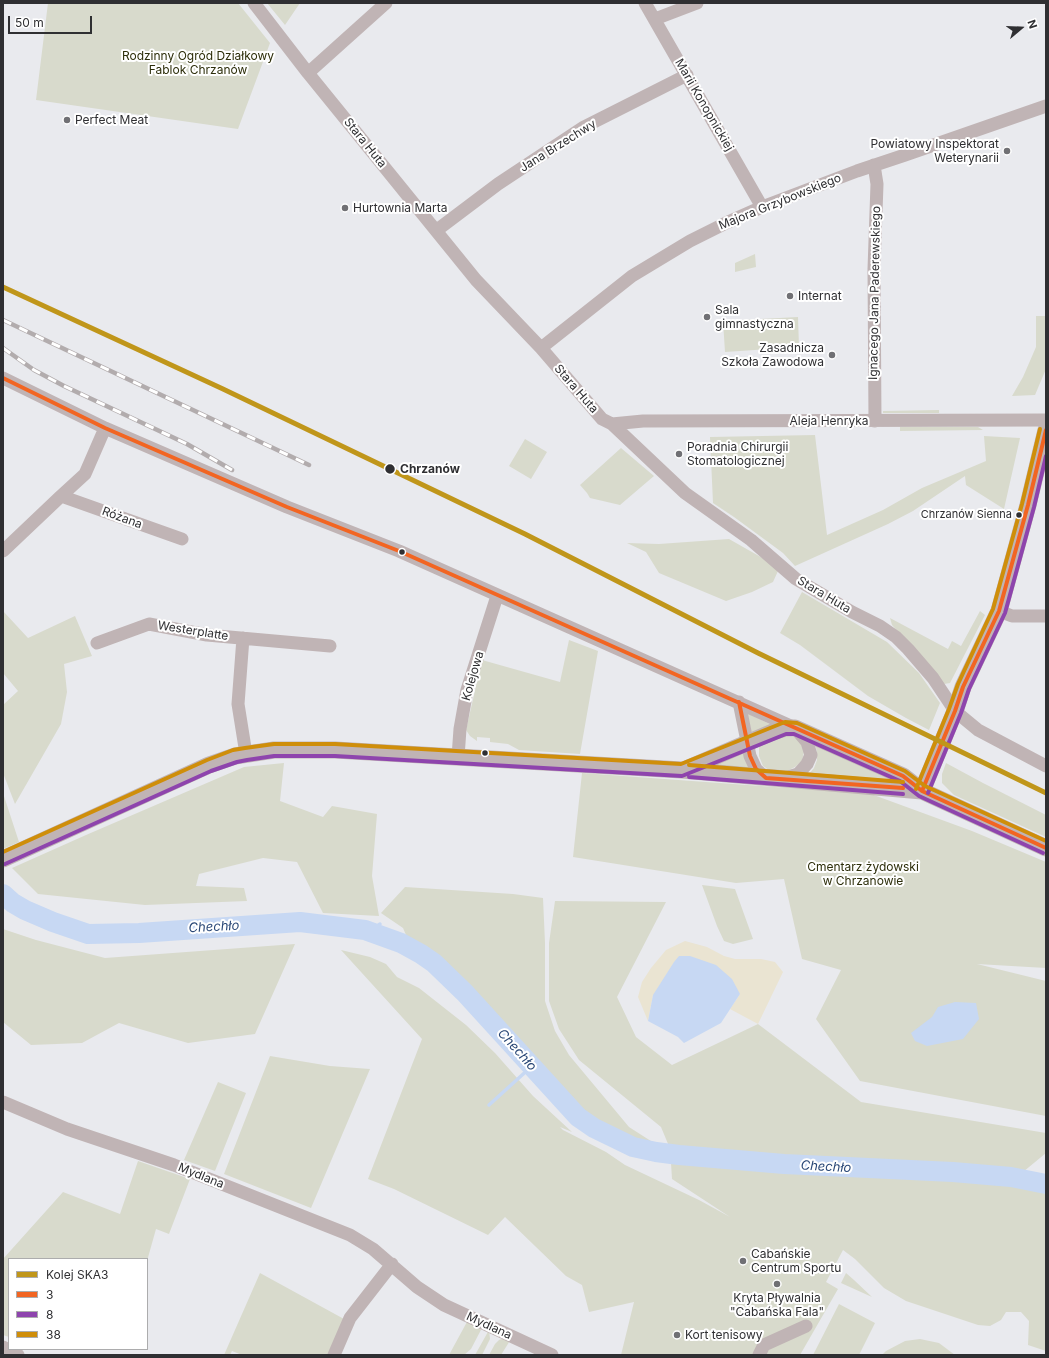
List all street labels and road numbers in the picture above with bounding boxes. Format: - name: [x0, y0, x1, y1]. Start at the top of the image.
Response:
- street label: Marii Konopnickiej: [672, 56, 736, 154]
- street label: Stara Huta: [341, 115, 389, 171]
- street label: Jana Brzechwy: [517, 117, 599, 175]
- street label: Majora Grzybowskiego: [717, 171, 843, 233]
- street label: Ignacego Jana Paderewskiego: [866, 206, 884, 380]
- street label: Stara Huta: [551, 362, 601, 416]
- street label: Aleja Henryka: [789, 414, 869, 428]
- street label: Różana: [100, 504, 144, 532]
- street label: Stara Huta: [795, 573, 853, 617]
- street label: Westerplatte: [157, 618, 229, 644]
- street label: Kolejowa: [459, 649, 487, 703]
- street label: Mydlana: [176, 1160, 226, 1192]
- street label: Mydlana: [464, 1309, 514, 1343]

